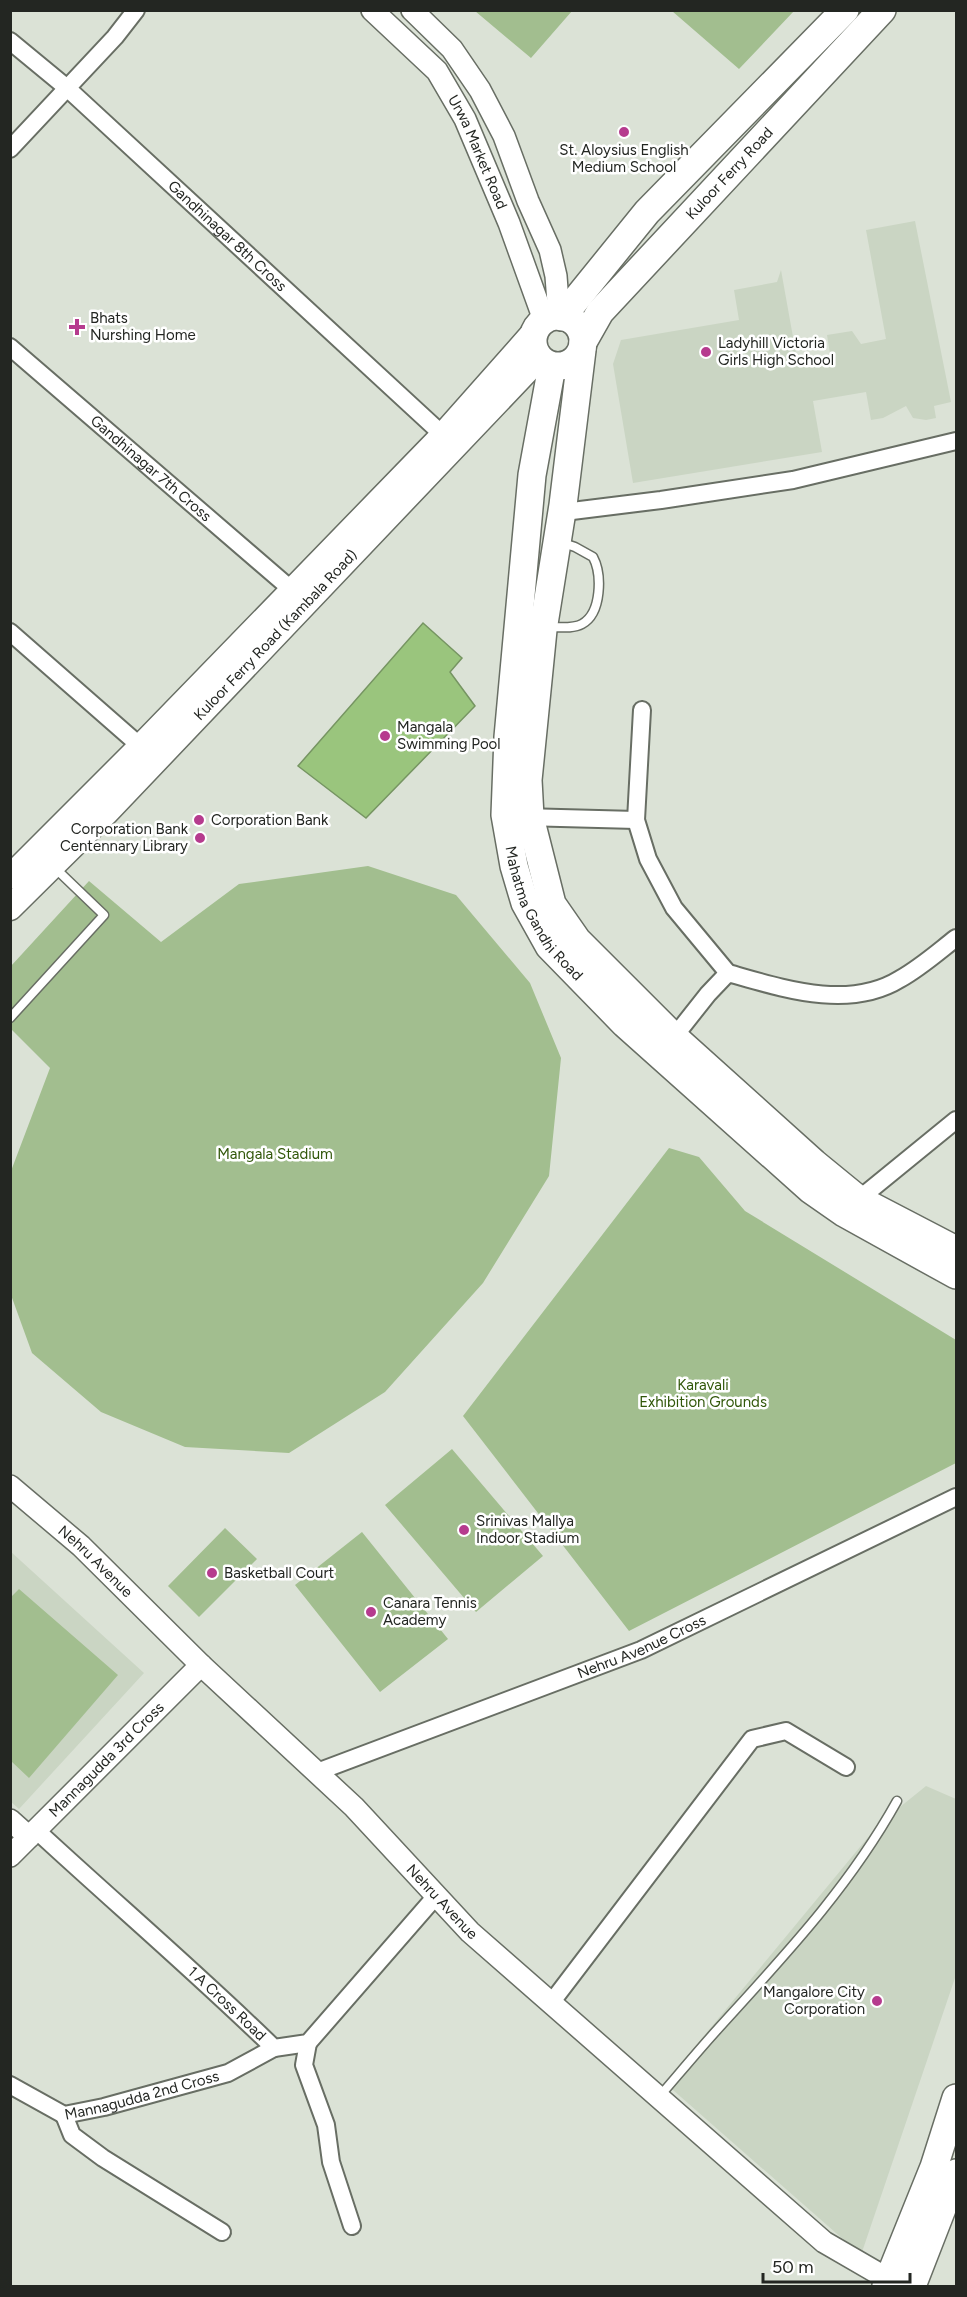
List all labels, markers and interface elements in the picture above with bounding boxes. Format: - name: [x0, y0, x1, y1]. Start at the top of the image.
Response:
- street label: Urwa Market Road: [444, 92, 511, 212]
- street label: Kuloor Ferry Road: [682, 124, 777, 223]
- marker: St. Aloysius English Medium School: [617, 125, 631, 139]
- place label: St. Aloysius English Medium School: [559, 141, 689, 176]
- street label: Gandhinagar 8th Cross: [164, 177, 290, 295]
- place label: Bhats Nurshing Home: [90, 309, 196, 344]
- marker: Bhats Nurshing Home: [68, 318, 86, 336]
- place label: Ladyhill Victoria Girls High School: [718, 334, 834, 369]
- marker: Ladyhill Victoria Girls High School: [699, 345, 713, 359]
- street label: Gandhinagar 7th Cross: [87, 411, 215, 525]
- street label: Kuloor Ferry Road (Kambala Road): [190, 546, 361, 724]
- place label: Mangala Swimming Pool: [397, 718, 501, 753]
- marker: Mangala Swimming Pool: [378, 729, 392, 743]
- place label: Corporation Bank: [211, 811, 329, 829]
- marker: Corporation Bank: [192, 813, 206, 827]
- place label: Corporation Bank Centennary Library: [60, 820, 189, 855]
- marker: Corporation Bank Centennary Library: [193, 831, 207, 845]
- street label: Mahatma Gandhi Road: [502, 845, 587, 984]
- park label: Mangala Stadium: [217, 1145, 333, 1163]
- park label: Karavali Exhibition Grounds: [639, 1376, 767, 1411]
- place label: Srinivas Mallya Indoor Stadium: [476, 1512, 579, 1547]
- street label: Nehru Avenue: [55, 1522, 136, 1601]
- marker: Srinivas Mallya Indoor Stadium: [457, 1523, 471, 1537]
- place label: Basketball Court: [224, 1564, 334, 1582]
- marker: Basketball Court: [205, 1566, 219, 1580]
- place label: Canara Tennis Academy: [383, 1594, 477, 1629]
- marker: Canara Tennis Academy: [364, 1605, 378, 1619]
- street label: Nehru Avenue Cross: [575, 1611, 709, 1682]
- street label: Mannagudda 3rd Cross: [45, 1698, 168, 1821]
- street label: Nehru Avenue: [403, 1860, 481, 1943]
- street label: 1 A Cross Road: [184, 1963, 270, 2044]
- place label: Mangalore City Corporation: [763, 1983, 865, 2018]
- marker: Mangalore City Corporation: [870, 1994, 884, 2008]
- street label: Mannagudda 2nd Cross: [63, 2067, 221, 2124]
- scale bar: [763, 2246, 910, 2284]
- text: 50 m: [772, 2256, 814, 2278]

